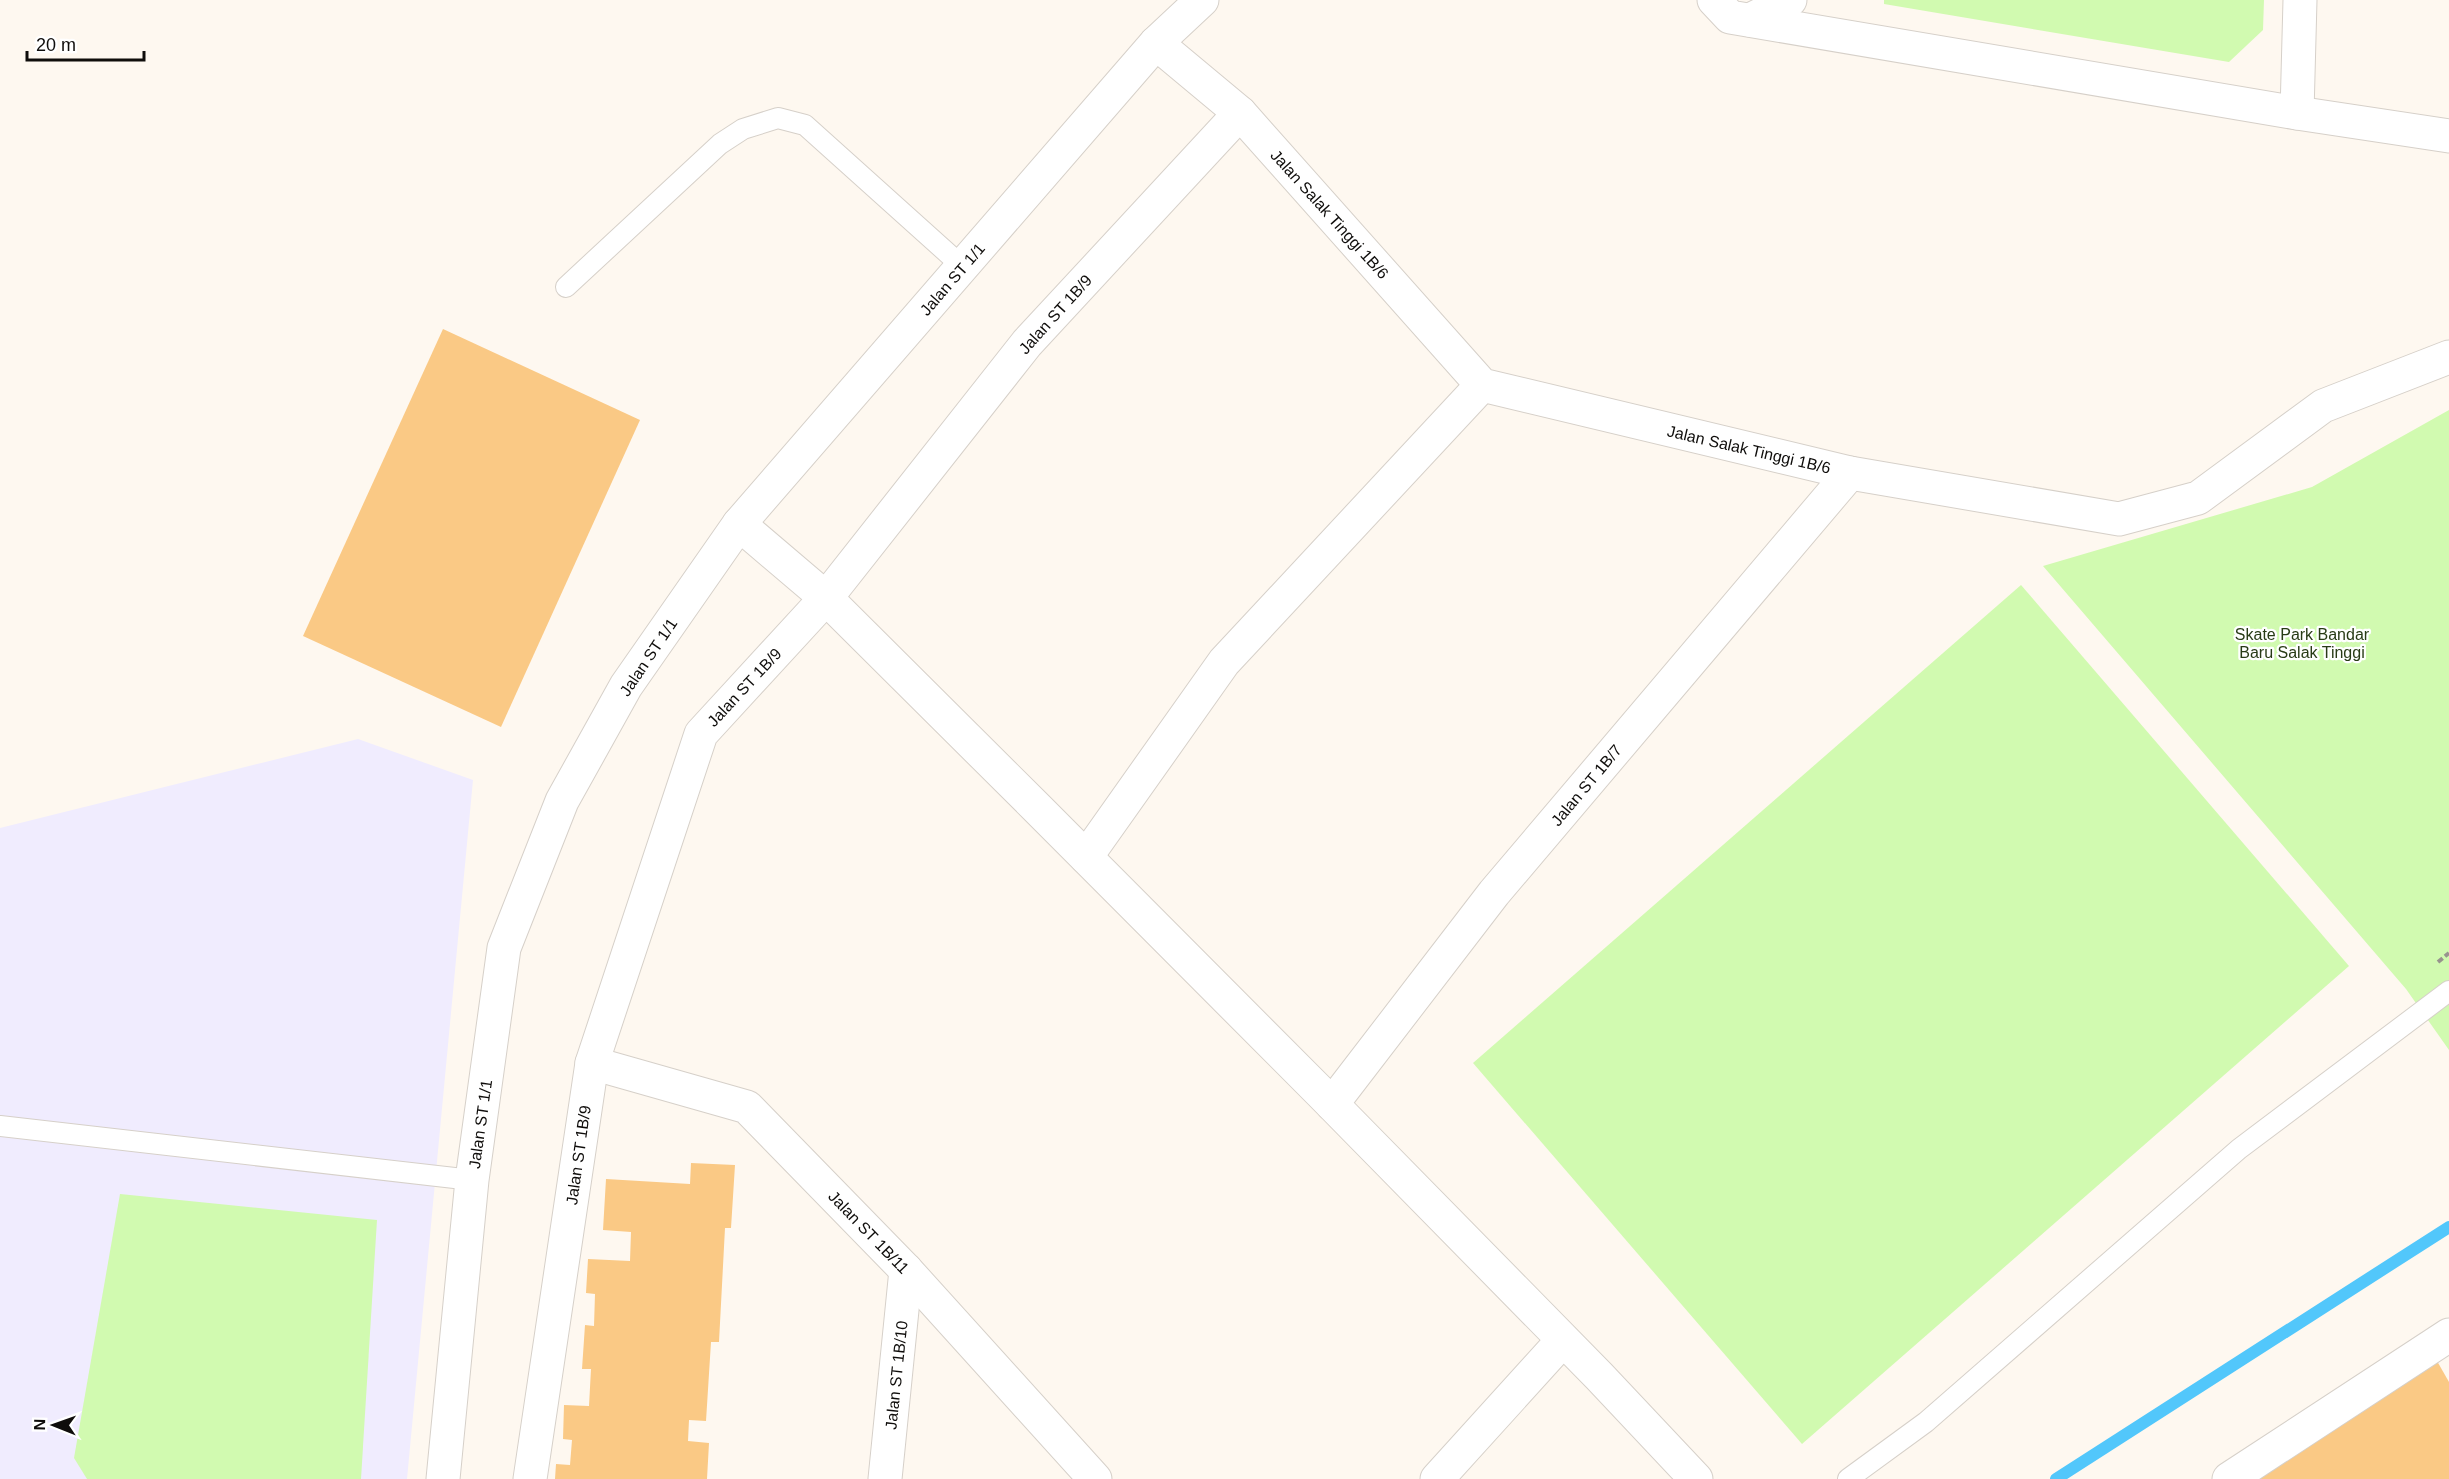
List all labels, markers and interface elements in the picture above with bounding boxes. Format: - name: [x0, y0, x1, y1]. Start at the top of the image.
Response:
- scale bar: [27, 24, 144, 62]
- text: 20 m: [36, 35, 76, 55]
- street label: Jalan Salak Tinggi 1B/6: [1267, 147, 1392, 282]
- street label: Jalan ST 1/1: [917, 240, 988, 319]
- street label: Jalan ST 1B/9: [1016, 271, 1095, 357]
- street label: Jalan Salak Tinggi 1B/6: [1666, 422, 1832, 477]
- street label: Jalan ST 1/1: [616, 615, 681, 699]
- park label: Skate Park Bandar Baru Salak Tinggi: [2235, 626, 2370, 661]
- street label: Jalan ST 1B/9: [704, 645, 785, 730]
- street label: Jalan ST 1B/7: [1548, 741, 1625, 829]
- street label: Jalan ST 1/1: [466, 1078, 495, 1170]
- street label: Jalan ST 1B/9: [563, 1104, 594, 1206]
- street label: Jalan ST 1B/11: [825, 1188, 912, 1277]
- street label: Jalan ST 1B/10: [882, 1320, 911, 1430]
- north arrow: [24, 1395, 84, 1455]
- text: N: [31, 1419, 48, 1431]

